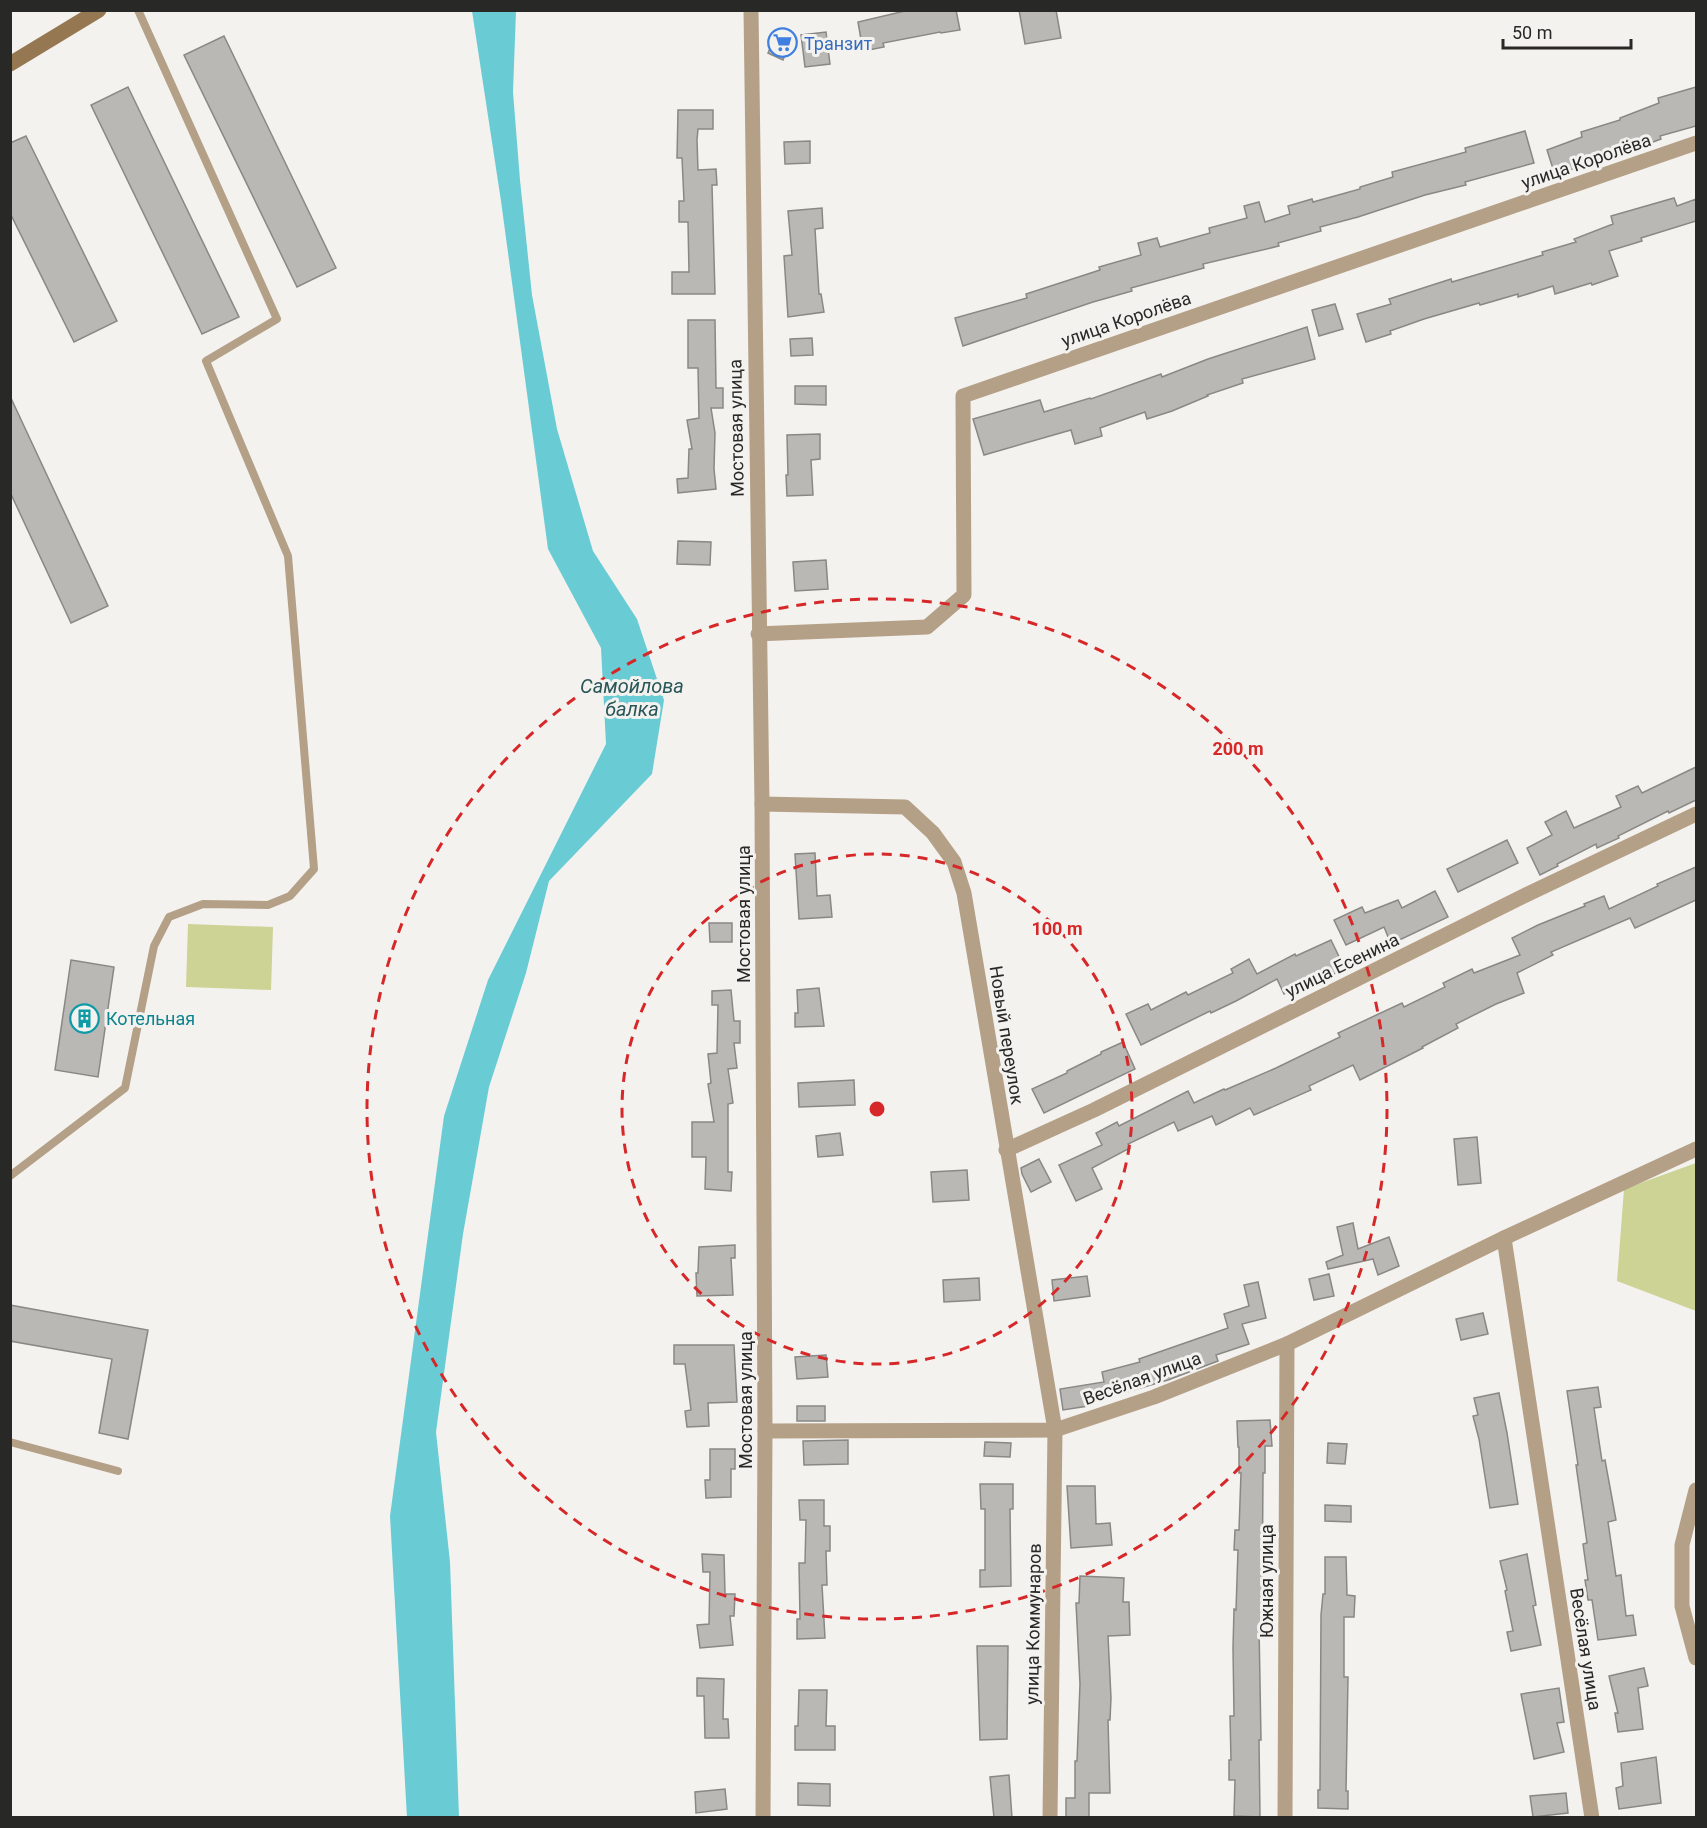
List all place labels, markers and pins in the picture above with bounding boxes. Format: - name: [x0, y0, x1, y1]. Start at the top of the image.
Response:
- supermarket icon: Транзит: [767, 27, 799, 59]
- place label: Транзит: [804, 33, 873, 54]
- building icon: Котельная: [69, 1002, 101, 1034]
- place label: Котельная: [106, 1008, 195, 1029]
- centre of rings: [867, 1099, 887, 1119]

